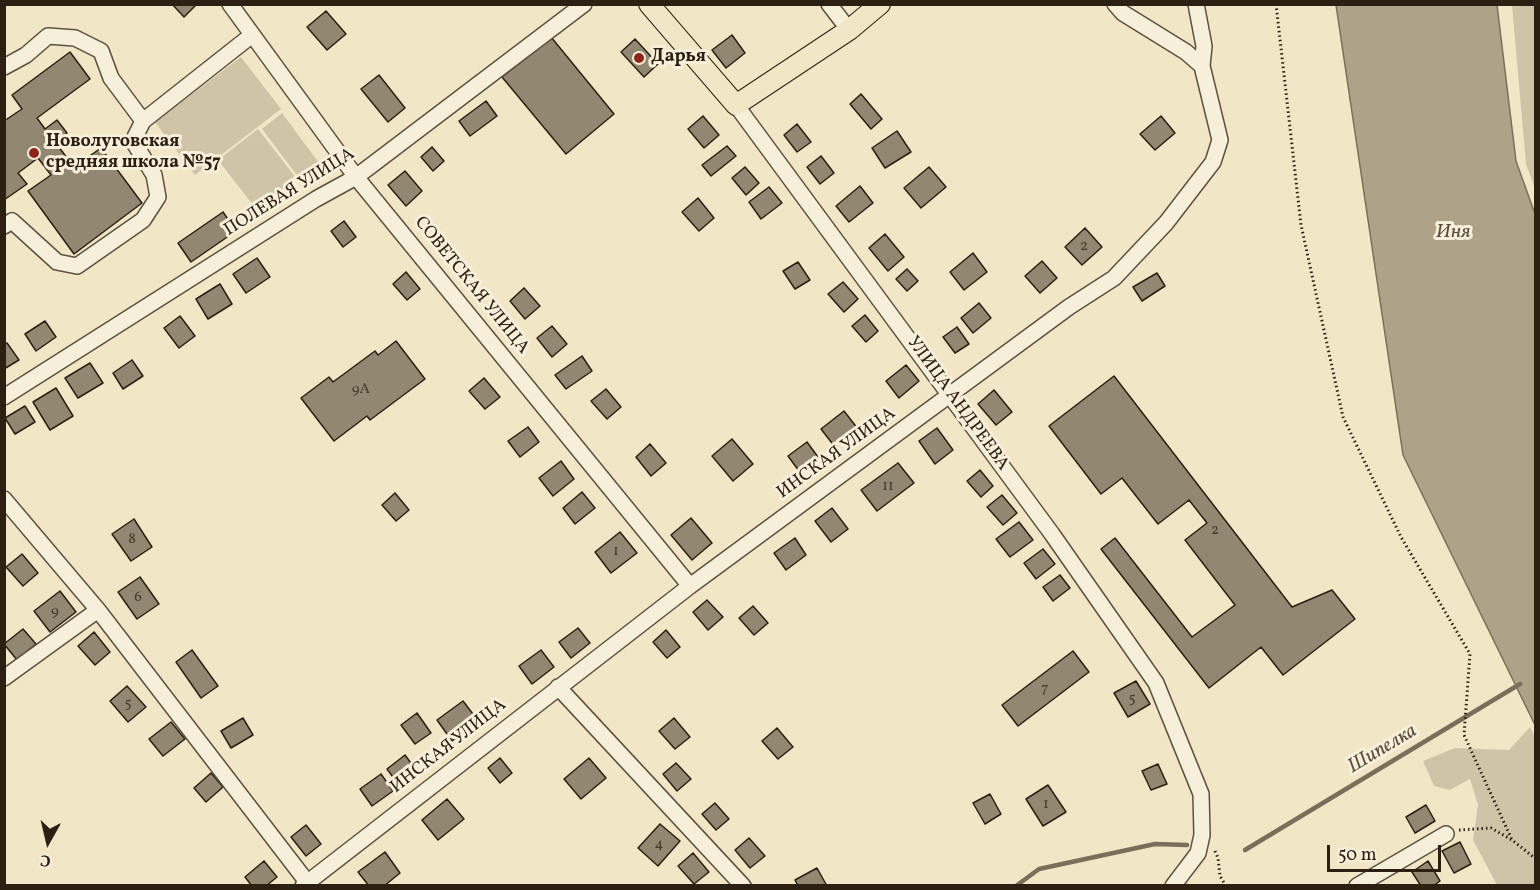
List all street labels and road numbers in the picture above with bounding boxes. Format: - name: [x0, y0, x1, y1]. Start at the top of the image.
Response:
- street label: ПОЛЕВАЯ УЛИЦА: [221, 144, 359, 242]
- street label: СОВЕТСКАЯ УЛИЦА: [409, 213, 533, 359]
- street label: УЛИЦА АНДРЕЕВА: [901, 333, 1013, 475]
- street label: ИНСКАЯ УЛИЦА: [774, 404, 900, 504]
- street label: ИНСКАЯ УЛИЦА: [387, 695, 511, 799]

